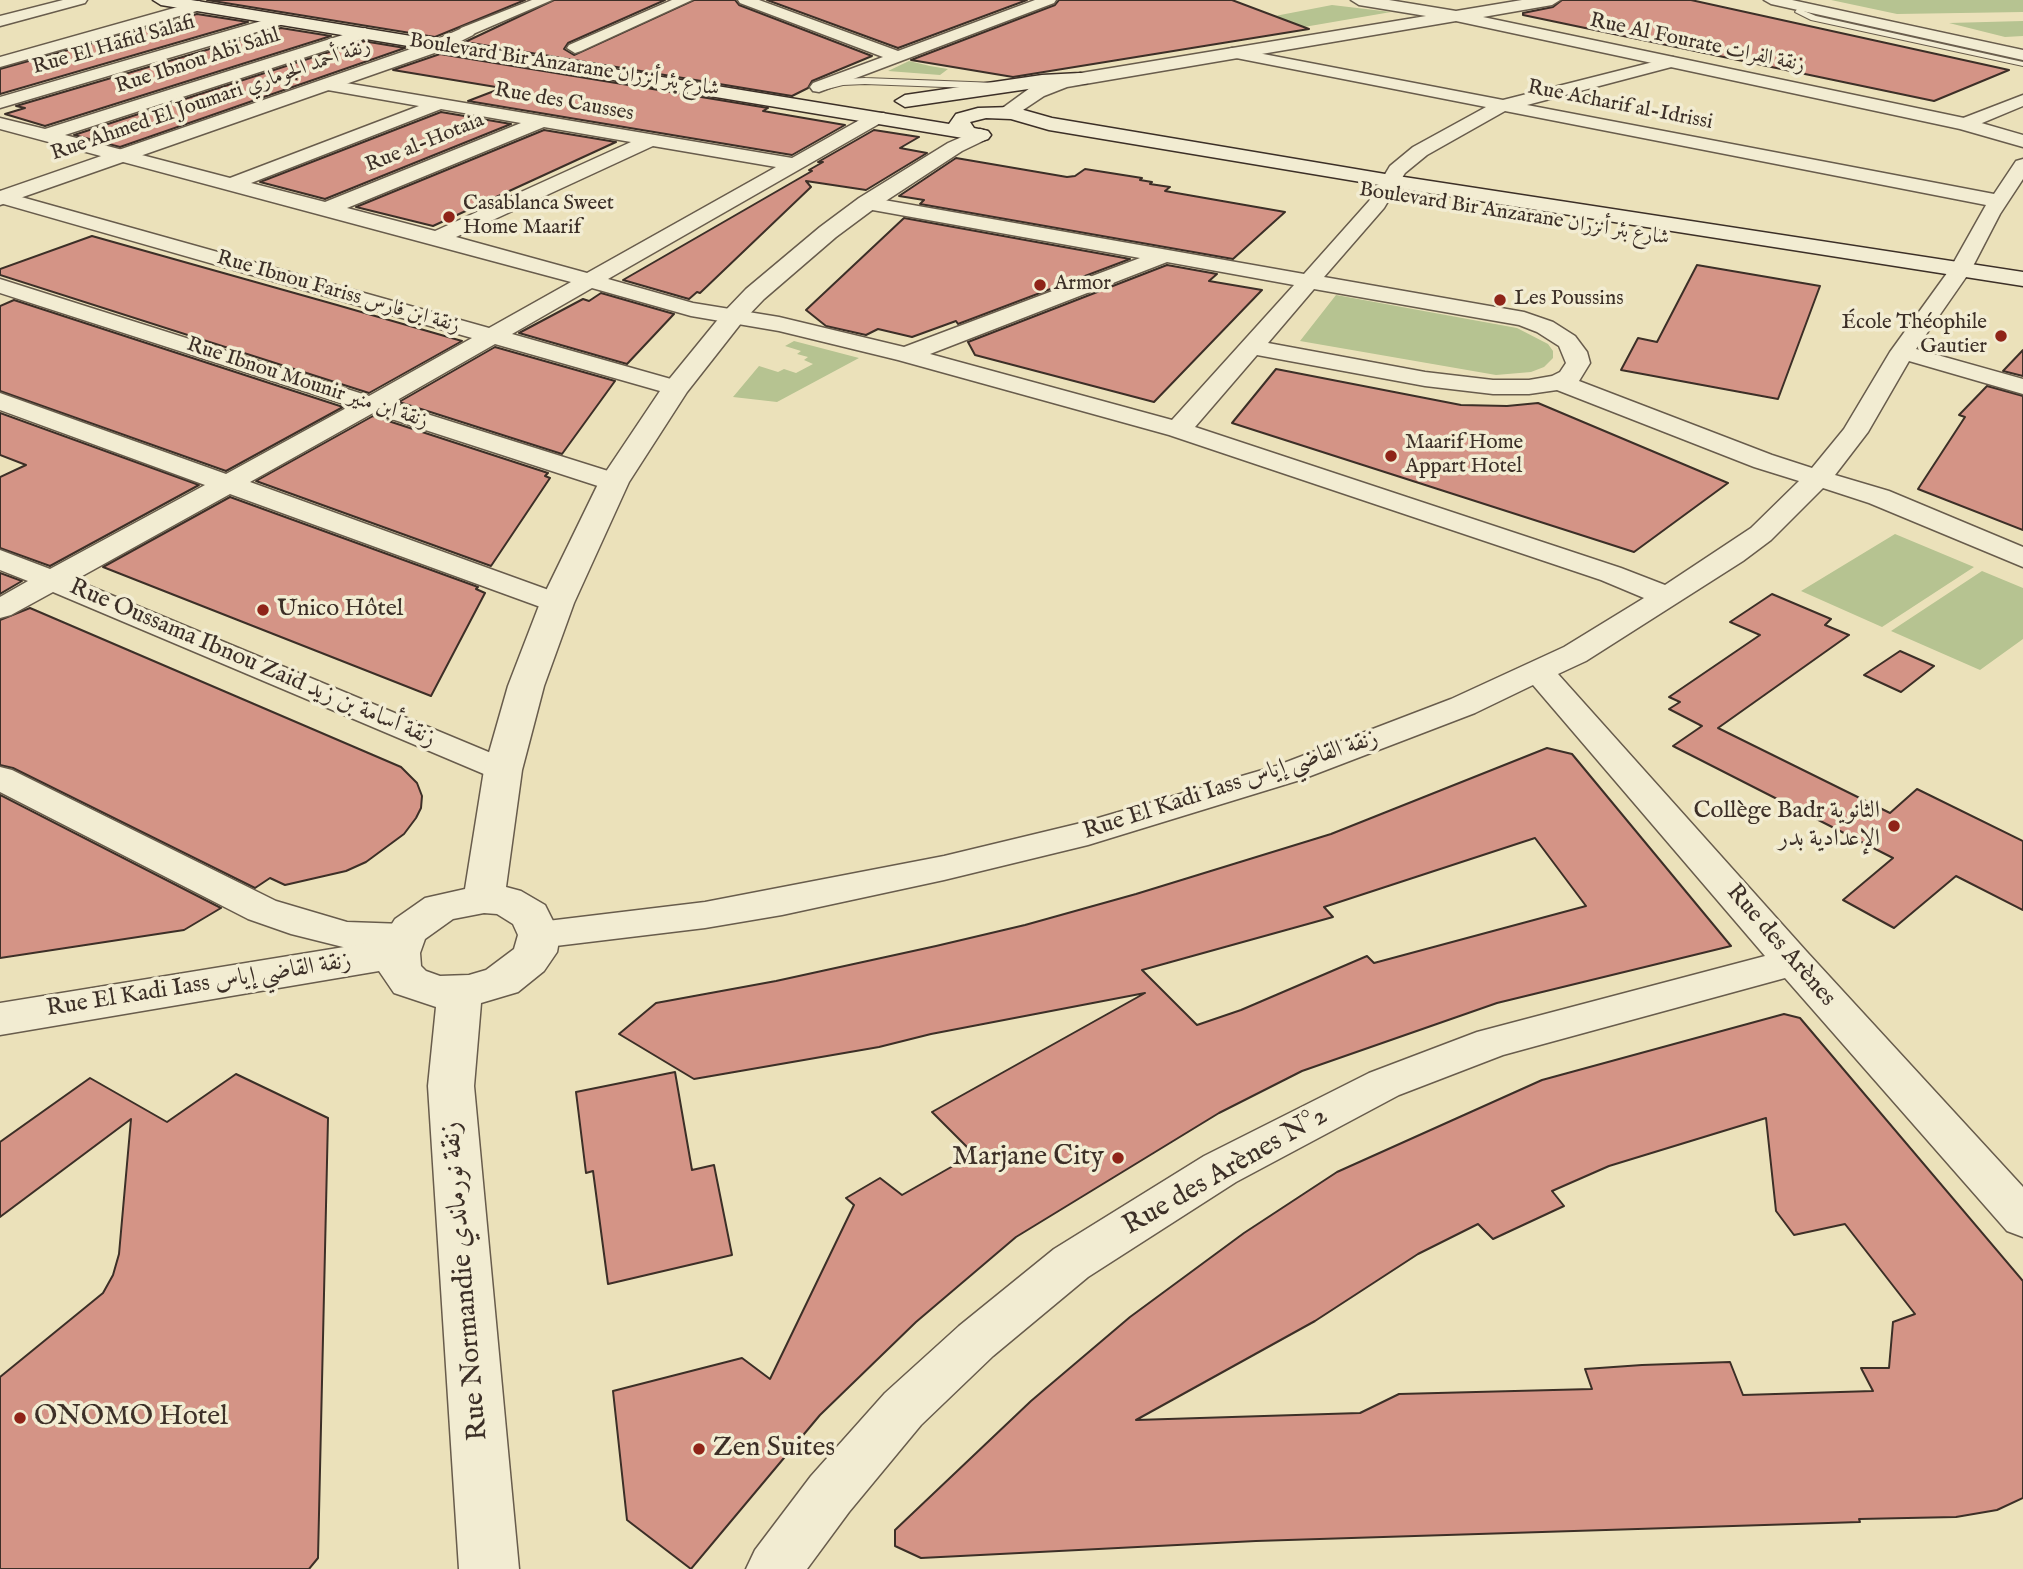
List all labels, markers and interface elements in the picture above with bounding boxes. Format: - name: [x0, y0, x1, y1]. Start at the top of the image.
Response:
- street label: Rue Al Fourate زنقة الفرات: [1587, 9, 1807, 79]
- street label: Rue El Hafid Salafi: [30, 11, 198, 81]
- street label: Rue Ibnou Abi Sahl: [113, 24, 283, 100]
- street label: Boulevard Bir Anzarane شارع بئر أنزران: [407, 29, 721, 103]
- street label: Rue Ahmed El Joumari زنقة أحمد الجوماري: [48, 34, 374, 168]
- street label: Rue Acharif al-Idrissi: [1525, 76, 1715, 136]
- street label: Rue des Causses: [493, 78, 635, 128]
- street label: Rue al-Hotaia: [362, 109, 488, 179]
- street label: Boulevard Bir Anzarane شارع بئر أنزران: [1357, 178, 1671, 252]
- place label: Casablanca Sweet Home Maarif: [463, 192, 614, 242]
- marker: Casablanca Sweet Home Maarif: [441, 209, 457, 225]
- street label: Rue Ibnou Fariss زنقة ابن فارس: [214, 246, 462, 340]
- place label: Armor: [1054, 272, 1111, 298]
- marker: Armor: [1032, 277, 1048, 293]
- place label: Les Poussins: [1514, 287, 1624, 313]
- marker: Les Poussins: [1492, 292, 1508, 308]
- place label: École Théophile Gautier: [1842, 311, 1987, 361]
- marker: École Théophile Gautier: [1993, 328, 2009, 344]
- street label: Rue Ibnou Mounir زنقة ابن منير: [183, 333, 431, 435]
- place label: Maarif Home Appart Hotel: [1405, 431, 1523, 481]
- marker: Maarif Home Appart Hotel: [1383, 448, 1399, 464]
- street label: Rue Oussama Ibnou Zaid زنقة أسامة بن زيد: [65, 574, 439, 754]
- place label: Unico Hôtel: [277, 596, 403, 624]
- marker: Unico Hôtel: [255, 602, 271, 618]
- street label: Rue El Kadi Iass زنقة القاضي إياس: [1080, 725, 1382, 847]
- place label: Collège Badr الثانوية الإعدادية بدر: [1693, 798, 1880, 854]
- marker: Collège Badr الثانوية الإعدادية بدر: [1886, 818, 1902, 834]
- street label: Rue des Arènes: [1719, 879, 1841, 1013]
- street label: Rue El Kadi Iass زنقة القاضي إياس: [44, 948, 354, 1024]
- street label: Rue des Arènes N°2: [1118, 1100, 1334, 1244]
- street label: Rue Normandie زنقة نورماندي: [435, 1120, 497, 1442]
- place label: Marjane City: [952, 1141, 1104, 1175]
- marker: Marjane City: [1110, 1150, 1126, 1166]
- place label: ONOMO Hotel: [34, 1401, 228, 1435]
- marker: ONOMO Hotel: [12, 1410, 28, 1426]
- place label: Zen Suites: [713, 1432, 835, 1466]
- marker: Zen Suites: [691, 1441, 707, 1457]

